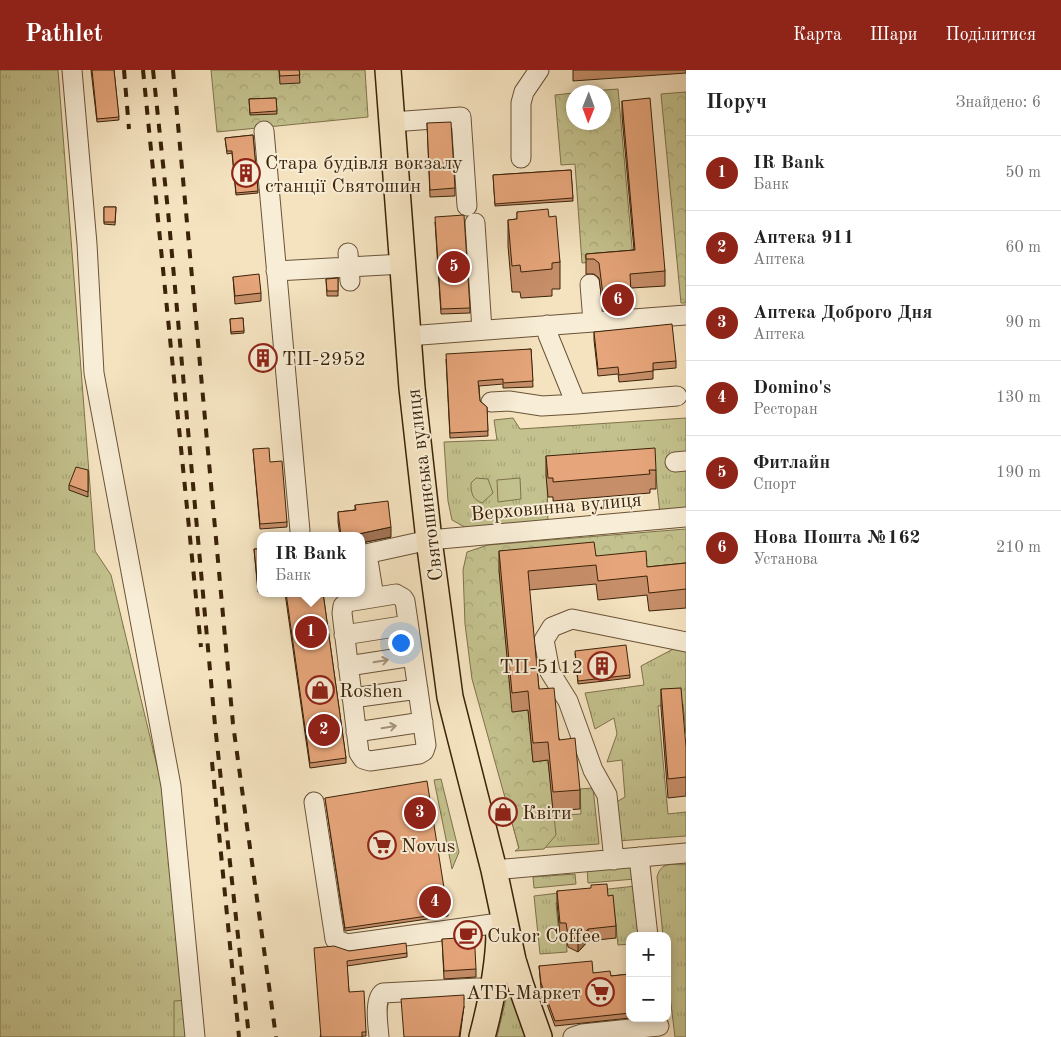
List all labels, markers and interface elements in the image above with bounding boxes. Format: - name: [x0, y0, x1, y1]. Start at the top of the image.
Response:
- text: Pathlet: [25, 23, 103, 47]
- text: Карта: [793, 26, 842, 44]
- text: Шари: [870, 26, 918, 44]
- text: Поділитися: [946, 26, 1036, 44]
- north arrow: [566, 85, 611, 130]
- text: Поруч: [706, 92, 767, 113]
- text: Знайдено: 6: [956, 95, 1041, 111]
- place label: Стара будівля вокзалу станції Святошин: [265, 154, 463, 197]
- text: IR Bank: [753, 154, 825, 173]
- building icon: Стара будівля вокзалу станції Святошин: [231, 158, 261, 188]
- text: 1: [717, 165, 727, 181]
- text: 50 m: [1005, 165, 1041, 181]
- text: Банк: [753, 177, 789, 193]
- text: Аптека 911: [753, 229, 854, 248]
- text: 2: [717, 240, 727, 256]
- text: 60 m: [1005, 240, 1041, 256]
- pin: 5: [438, 248, 470, 286]
- text: Аптека: [753, 252, 805, 268]
- pin: 6: [602, 281, 634, 319]
- text: Аптека Доброго Дня: [753, 304, 932, 323]
- text: 3: [717, 315, 727, 331]
- text: 90 m: [1005, 315, 1041, 331]
- text: Аптека: [753, 327, 805, 343]
- building icon: ТП-2952: [248, 343, 278, 373]
- place label: ТП-2952: [282, 350, 366, 370]
- text: Domino's: [753, 379, 831, 398]
- street label: Святошинська вулиця: [404, 387, 448, 582]
- text: 4: [717, 390, 727, 406]
- text: 130 m: [996, 390, 1041, 406]
- text: Ресторан: [753, 402, 818, 418]
- text: Фитлайн: [753, 454, 830, 473]
- text: 5: [717, 465, 727, 481]
- text: 190 m: [996, 465, 1041, 481]
- text: Спорт: [753, 477, 796, 493]
- street label: Верховинна вулиця: [470, 491, 643, 525]
- text: Нова Пошта №162: [753, 529, 920, 548]
- popup: [257, 532, 365, 597]
- text: 6: [717, 540, 727, 556]
- text: 210 m: [996, 540, 1041, 556]
- text: IR Bank: [275, 545, 347, 564]
- text: Установа: [753, 552, 818, 568]
- text: Банк: [275, 568, 311, 584]
- pin: 1: [295, 613, 327, 651]
- your location: [388, 630, 414, 656]
- building icon: ТП-5112: [587, 651, 617, 681]
- one-way arrow: [372, 656, 388, 666]
- place label: ТП-5112: [499, 658, 583, 678]
- shop icon: Roshen: [305, 675, 335, 705]
- place label: Roshen: [339, 682, 403, 702]
- pin: 2: [308, 711, 340, 749]
- one-way arrow: [381, 722, 397, 732]
- pin: 3: [404, 794, 436, 832]
- shop icon: Квіти: [488, 797, 518, 827]
- place label: Квіти: [522, 804, 572, 824]
- supermarket icon: Novus: [367, 830, 397, 860]
- place label: Novus: [401, 837, 455, 857]
- pin: 4: [419, 883, 451, 921]
- cafe icon: Cukor Coffee: [453, 920, 483, 950]
- place label: Cukor Coffee: [487, 927, 600, 947]
- map controls: [626, 932, 671, 1022]
- button: +: [626, 932, 671, 977]
- supermarket icon: АТБ-Маркет: [585, 977, 615, 1007]
- button: −: [626, 977, 671, 1022]
- place label: АТБ-Маркет: [466, 984, 581, 1004]

